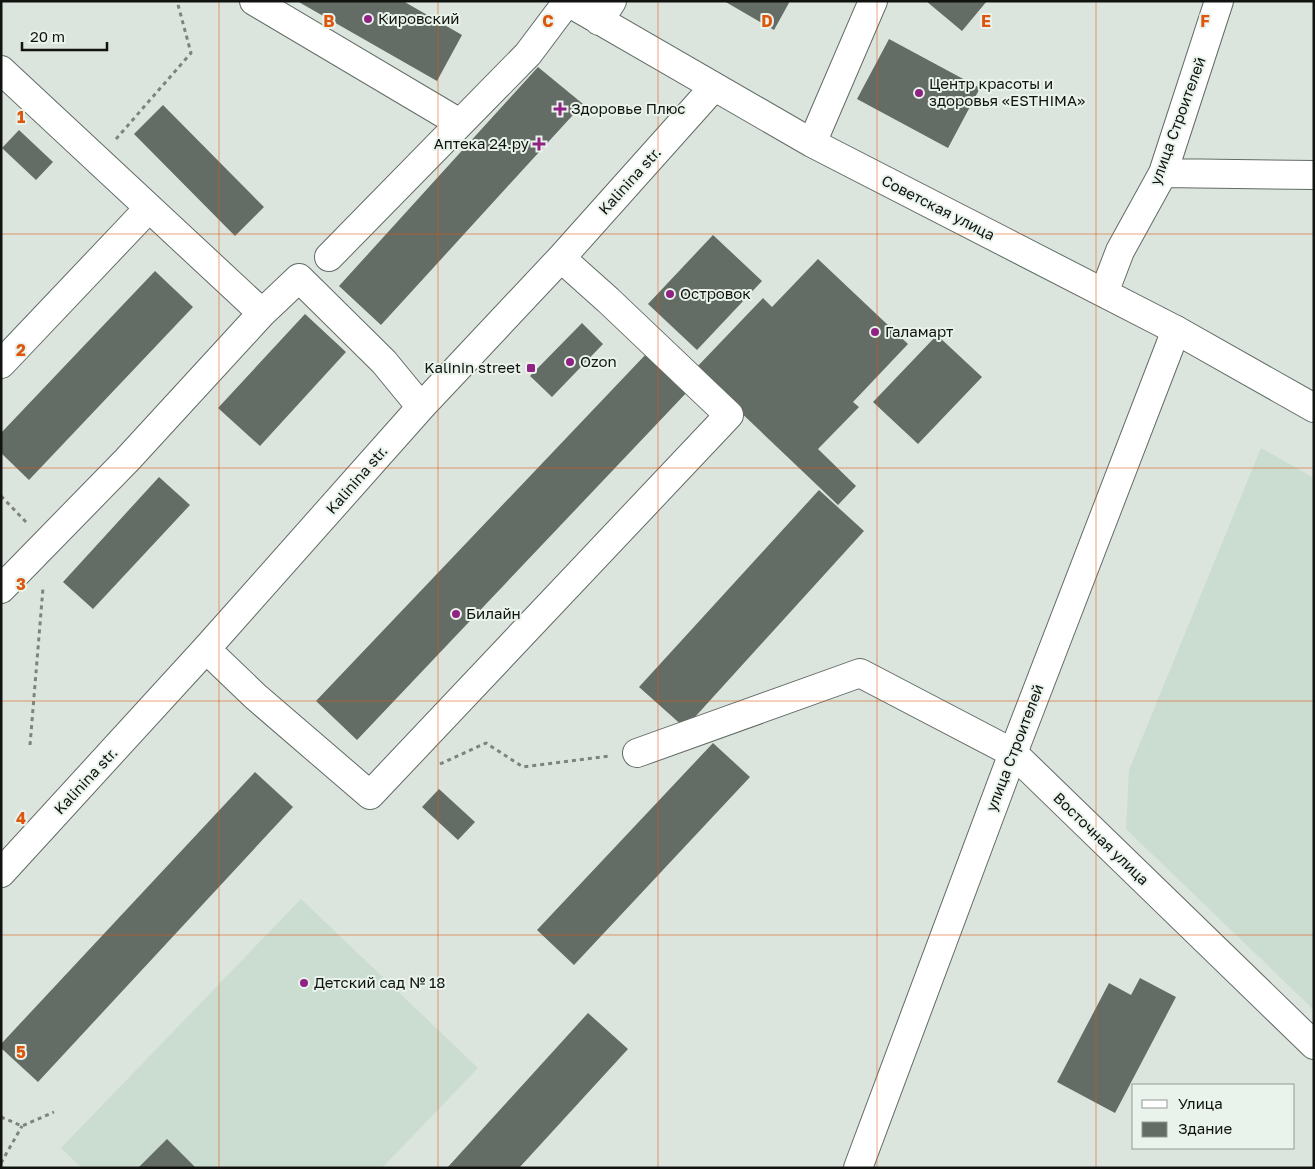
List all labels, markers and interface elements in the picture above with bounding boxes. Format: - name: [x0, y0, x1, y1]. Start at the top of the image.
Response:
- place label: Кировский: [378, 9, 459, 27]
- text: B: [323, 11, 335, 31]
- text: C: [542, 11, 554, 31]
- text: D: [761, 11, 773, 31]
- text: E: [981, 11, 991, 31]
- text: F: [1200, 11, 1210, 31]
- marker: Кировский: [362, 13, 374, 25]
- scale bar: [22, 20, 108, 52]
- text: 20 m: [30, 27, 65, 45]
- street label: улица Строителей: [1146, 54, 1209, 187]
- place label: Центр красоты и здоровья «ESTHIMA»: [929, 74, 1085, 109]
- marker: Центр красоты и здоровья «ESTHIMA»: [913, 87, 925, 99]
- place label: Здоровье Плюс: [571, 99, 686, 117]
- marker: Здоровье Плюс: [553, 102, 567, 116]
- text: 1: [17, 107, 25, 127]
- place label: Аптека 24.ру: [434, 134, 530, 152]
- marker: Аптека 24.ру: [533, 138, 545, 150]
- street label: Kalinina str.: [594, 143, 664, 218]
- street label: Советская улица: [879, 171, 998, 243]
- place label: Островок: [680, 284, 751, 302]
- marker: Островок: [664, 288, 676, 300]
- place label: Галамарт: [885, 322, 954, 340]
- marker: Галамарт: [869, 326, 881, 338]
- text: 2: [16, 340, 26, 360]
- place label: Ozon: [580, 352, 617, 370]
- marker: Ozon: [564, 356, 576, 368]
- place label: Kalinin street: [424, 358, 521, 376]
- marker: Kalinin street: [525, 362, 537, 374]
- street label: Kalinina str.: [322, 441, 391, 517]
- text: 3: [16, 574, 26, 594]
- place label: Билайн: [466, 604, 521, 622]
- marker: Билайн: [450, 608, 462, 620]
- street label: улица Строителей: [981, 681, 1047, 814]
- street label: Kalinina str.: [50, 743, 121, 817]
- street label: Восточная улица: [1050, 788, 1153, 888]
- text: 4: [16, 808, 26, 828]
- place label: Детский сад № 18: [314, 973, 445, 991]
- marker: Детский сад № 18: [298, 977, 310, 989]
- text: 5: [16, 1042, 26, 1062]
- legend: [1132, 1084, 1295, 1149]
- text: Улица: [1178, 1094, 1223, 1112]
- text: Здание: [1178, 1119, 1232, 1137]

